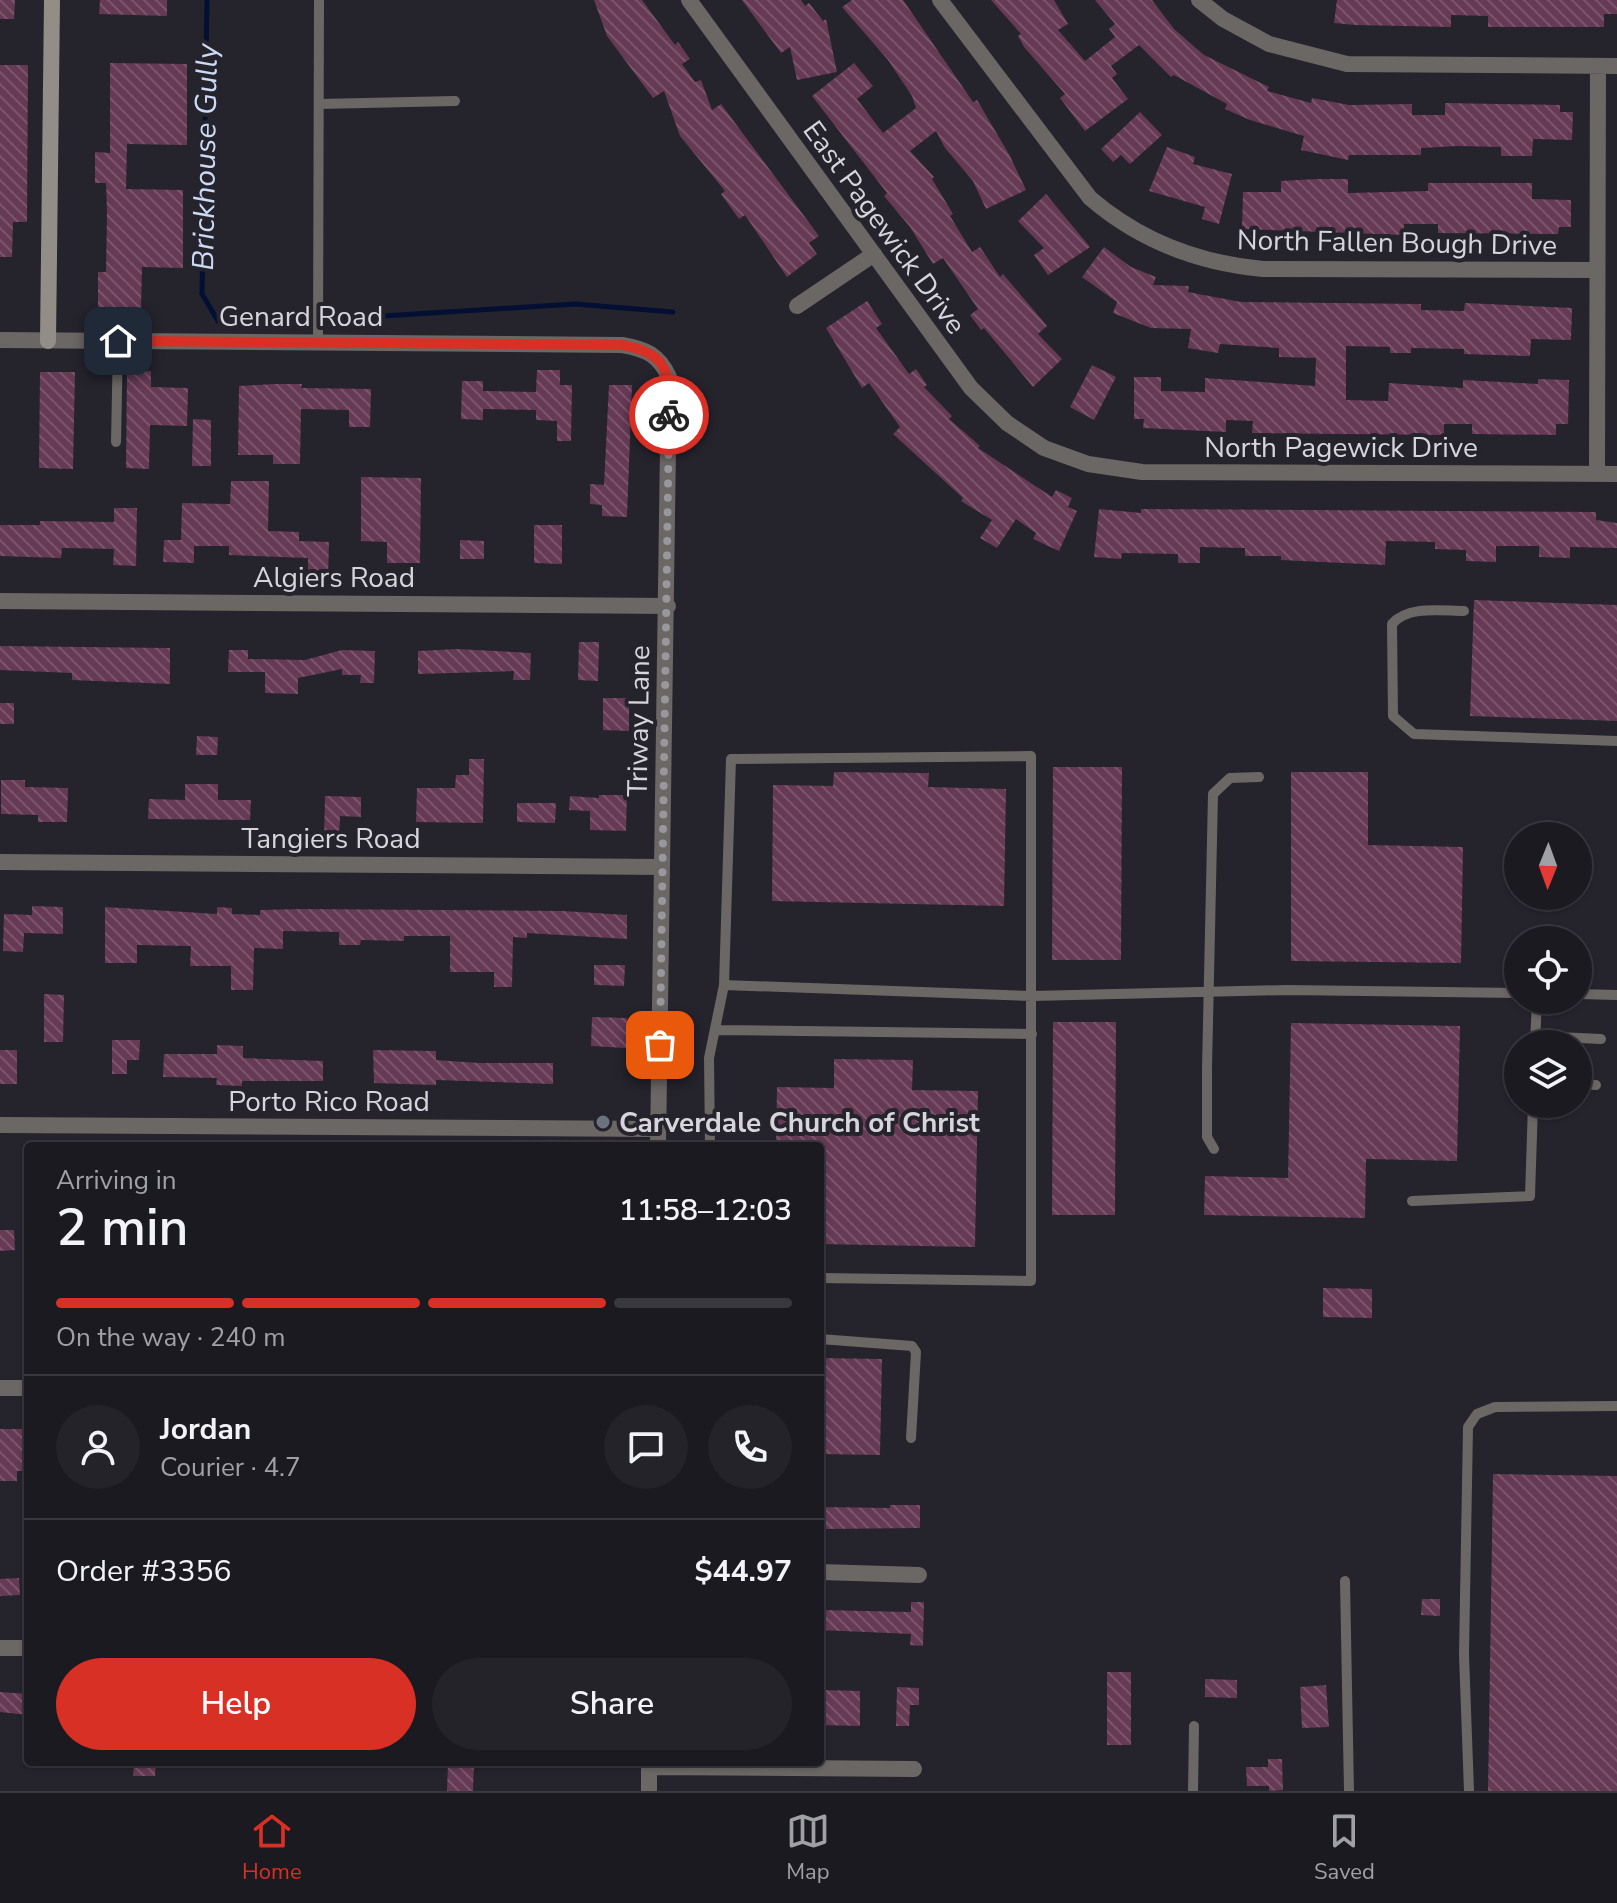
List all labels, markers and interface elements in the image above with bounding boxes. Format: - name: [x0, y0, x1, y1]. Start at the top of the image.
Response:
- water label: Brickhouse Gully: [183, 42, 228, 271]
- street label: East Pagewick Drive: [794, 113, 974, 342]
- street label: North Fallen Bough Drive: [1237, 221, 1557, 265]
- street label: Genard Road: [219, 298, 383, 336]
- pin: [84, 307, 152, 375]
- icon: home: [96, 319, 140, 363]
- courier: [629, 375, 709, 455]
- icon: bike: [647, 393, 691, 437]
- street label: North Pagewick Drive: [1204, 429, 1478, 467]
- street label: Algiers Road: [253, 559, 415, 597]
- street label: Triway Lane: [619, 645, 659, 797]
- street label: Tangiers Road: [242, 820, 420, 858]
- north arrow: [1504, 822, 1592, 910]
- map controls: [1504, 822, 1592, 1118]
- button: locate: [1504, 926, 1592, 1014]
- pin: [626, 1011, 694, 1079]
- icon: bag: [638, 1023, 682, 1067]
- button: layers: [1504, 1030, 1592, 1118]
- street label: Porto Rico Road: [228, 1083, 430, 1121]
- place label: Carverdale Church of Christ: [619, 1104, 980, 1142]
- marker: Carverdale Church of Christ: [594, 1113, 612, 1131]
- text: Arriving in: [56, 1163, 177, 1198]
- text: 11:58–12:03: [619, 1190, 792, 1231]
- text: 2 min: [56, 1192, 189, 1263]
- text: On the way · 240 m: [56, 1320, 285, 1355]
- button: person: [56, 1405, 140, 1489]
- button: chat: [604, 1405, 688, 1489]
- button: phone: [708, 1405, 792, 1489]
- text: Jordan: [160, 1409, 251, 1450]
- text: Courier · 4.7: [160, 1450, 301, 1485]
- text: Order #3356: [56, 1551, 231, 1592]
- text: $44.97: [695, 1551, 792, 1592]
- button: Help: [56, 1658, 416, 1750]
- button: Share: [432, 1658, 792, 1750]
- tab: Home: [242, 1809, 302, 1887]
- tab: Map: [786, 1809, 830, 1887]
- tab: Saved: [1314, 1809, 1375, 1887]

